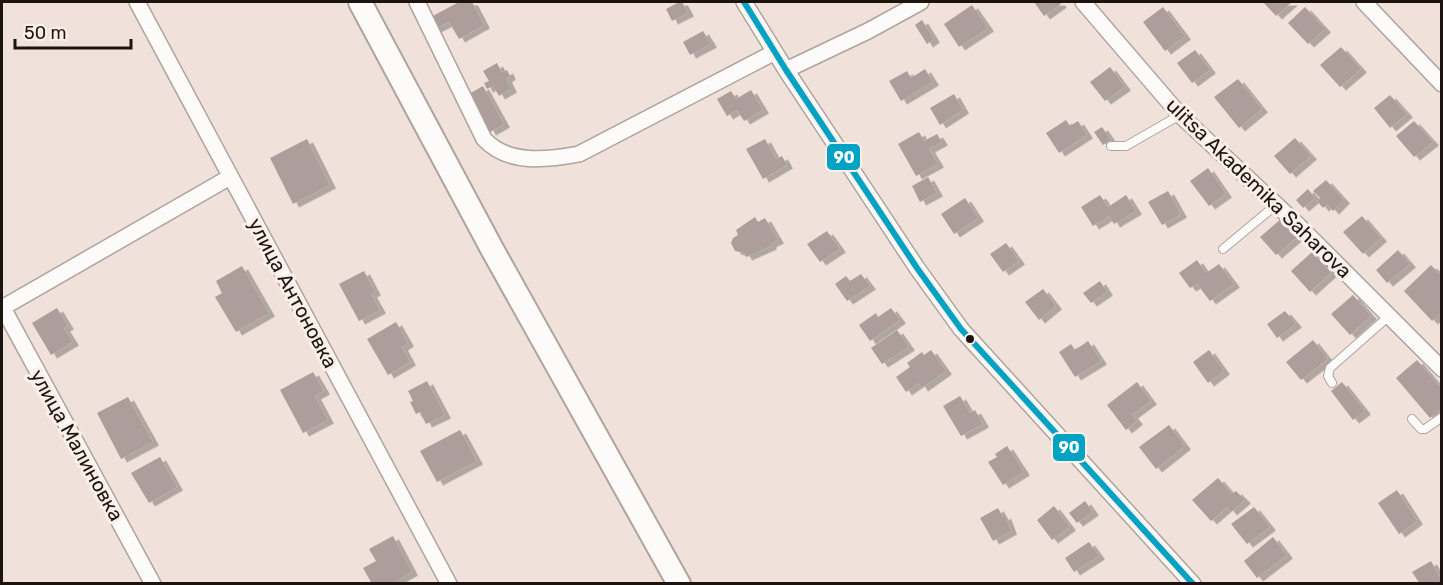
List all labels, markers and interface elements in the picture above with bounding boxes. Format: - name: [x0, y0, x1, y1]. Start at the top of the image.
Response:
- scale bar: [15, 12, 130, 50]
- text: 50 m: [24, 22, 67, 44]
- street label: ulitsa Akademika Saharova: [1161, 93, 1357, 283]
- line badge: 90: [826, 143, 861, 171]
- text: 90: [833, 148, 855, 167]
- street label: улица Антоновка: [243, 214, 343, 372]
- unlabelled marker: [964, 333, 976, 345]
- street label: улица Малиновка: [25, 365, 129, 525]
- line badge: 90: [1052, 433, 1086, 462]
- text: 90: [1058, 438, 1080, 457]

